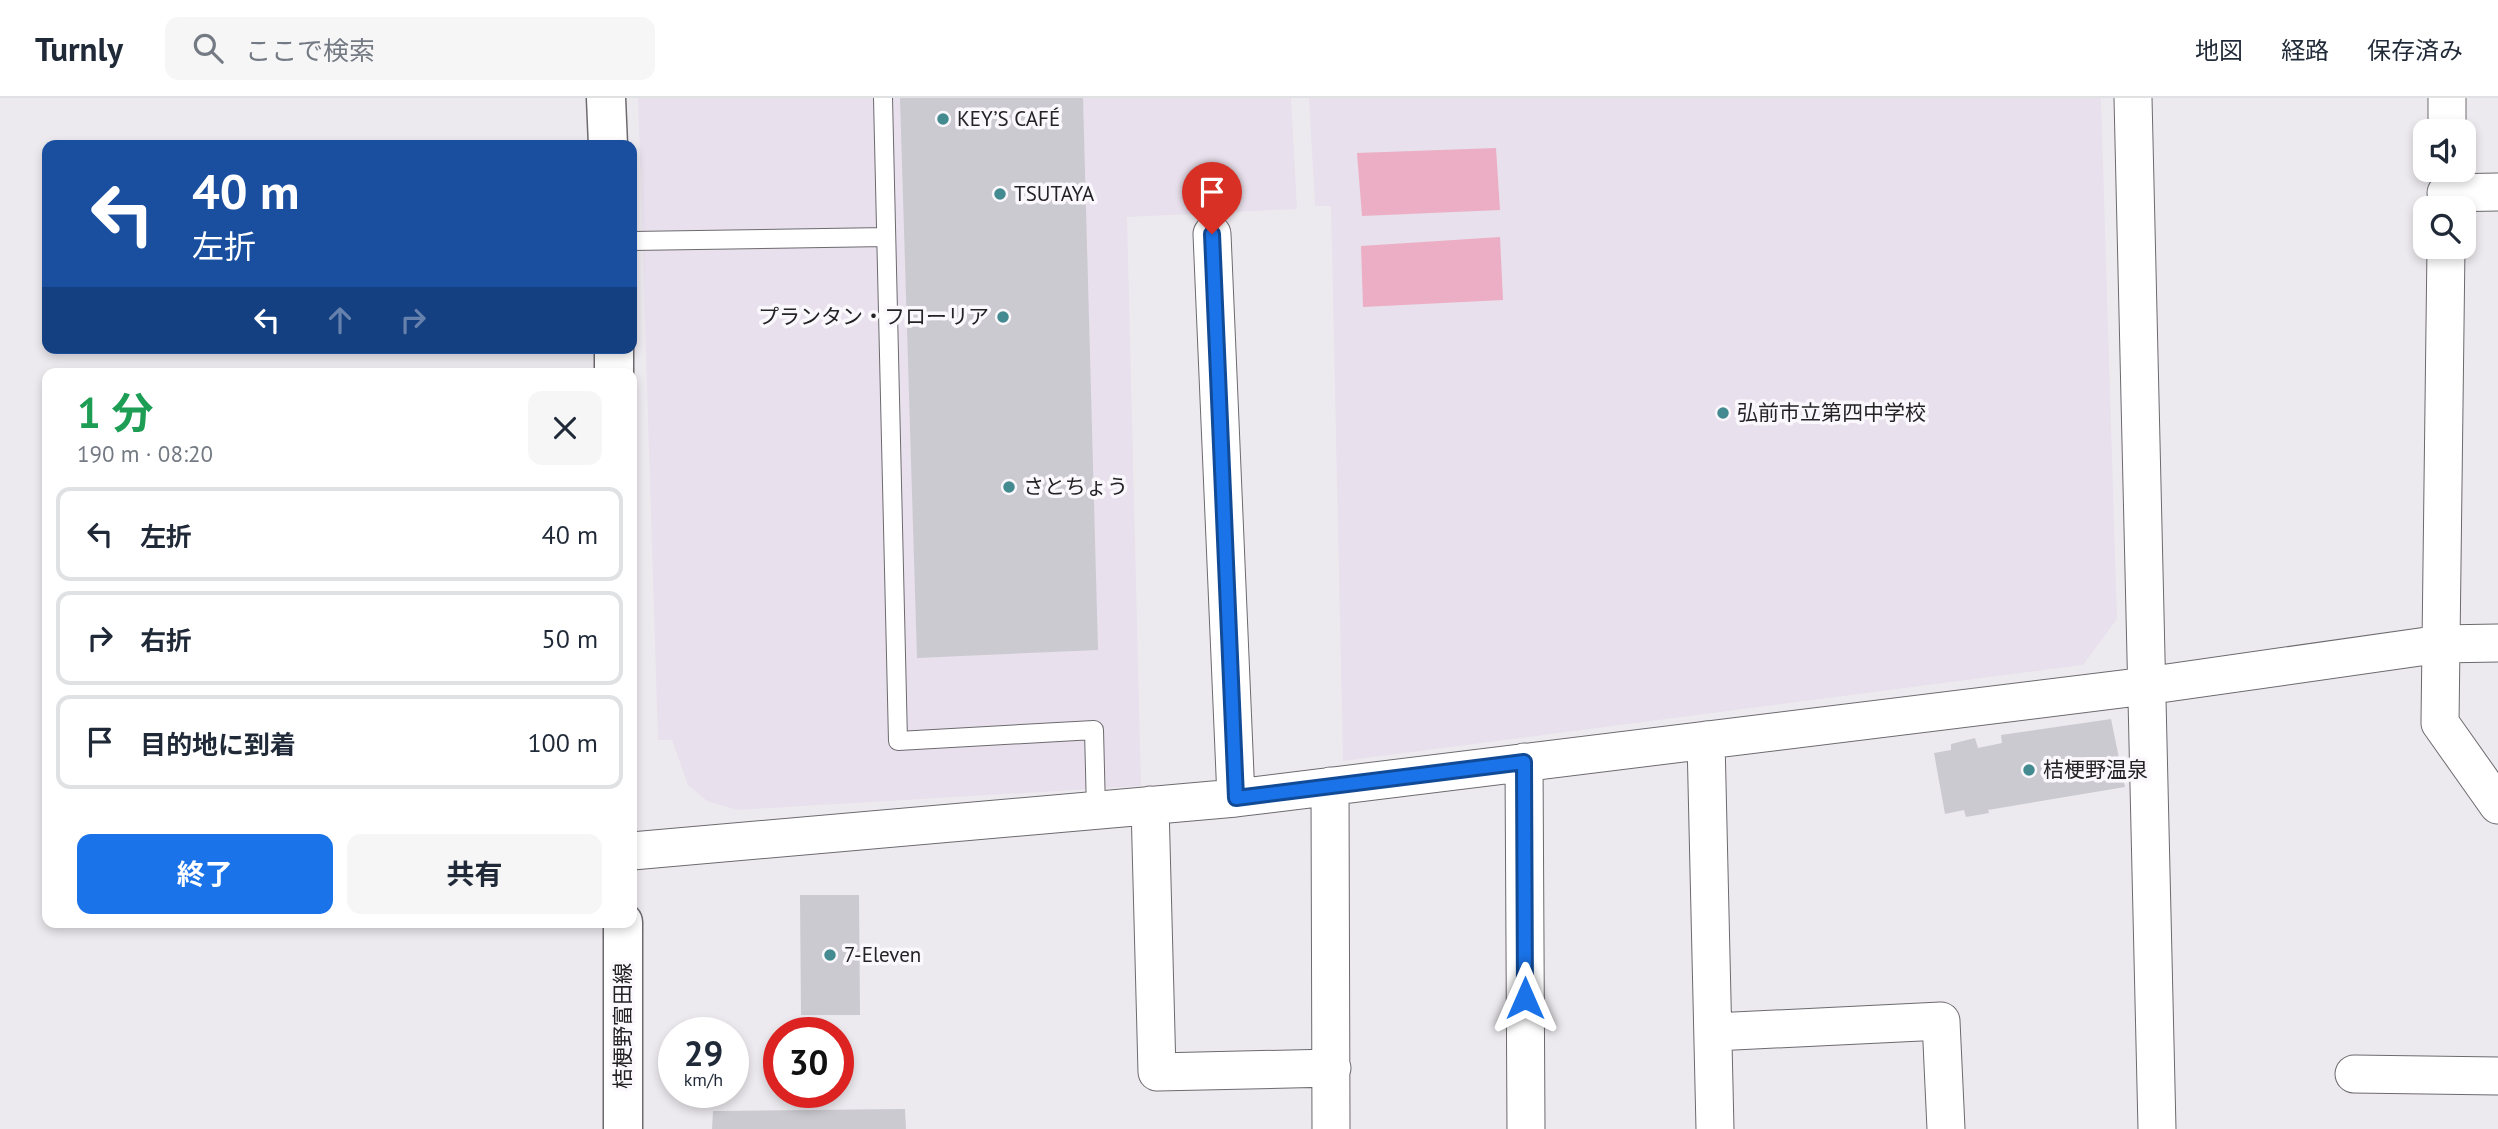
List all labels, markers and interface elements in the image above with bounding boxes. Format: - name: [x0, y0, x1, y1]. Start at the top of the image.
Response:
- search box: [165, 17, 655, 80]
- text: Turnly: [35, 27, 123, 70]
- icon: search: [189, 29, 227, 67]
- text: ここで検索: [245, 34, 375, 67]
- text: 地図: [2195, 35, 2243, 66]
- text: 経路: [2281, 35, 2329, 66]
- text: 保存済み: [2367, 35, 2463, 66]
- place label: KEY’S CAFÉ: [957, 105, 1060, 132]
- marker: KEY’S CAFÉ: [935, 111, 951, 127]
- map controls: [2413, 119, 2476, 259]
- button: sound: [2413, 119, 2476, 182]
- text: 40 m: [192, 159, 299, 223]
- pin: [1182, 162, 1242, 234]
- icon: left: [77, 168, 168, 259]
- icon: arrive: [1193, 173, 1231, 211]
- place label: TSUTAYA: [1014, 180, 1095, 207]
- marker: TSUTAYA: [992, 186, 1008, 202]
- button: search: [2413, 196, 2476, 259]
- text: 左折: [192, 225, 256, 267]
- icon: left: [248, 301, 286, 339]
- icon: ahead: [321, 301, 359, 339]
- icon: right: [394, 301, 432, 339]
- place label: プランタン・フローリア: [758, 303, 989, 330]
- marker: プランタン・フローリア: [995, 309, 1011, 325]
- text: 1 分: [77, 385, 153, 440]
- button: close: [528, 391, 602, 465]
- place label: 弘前市立第四中学校: [1737, 399, 1926, 426]
- marker: 弘前市立第四中学校: [1715, 405, 1731, 421]
- text: 190 m · 08:20: [77, 439, 213, 468]
- place label: さとちょう: [1023, 473, 1128, 500]
- marker: さとちょう: [1001, 479, 1017, 495]
- icon: left: [81, 515, 119, 553]
- text: 40 m: [542, 518, 598, 551]
- text: 左折: [140, 520, 192, 553]
- icon: right: [81, 619, 119, 657]
- text: 50 m: [542, 622, 598, 655]
- text: 右折: [140, 624, 192, 657]
- icon: arrive: [81, 723, 119, 761]
- text: 100 m: [527, 726, 598, 759]
- text: 目的地に到着: [140, 728, 296, 761]
- place label: 桔梗野温泉: [2043, 756, 2148, 783]
- marker: 桔梗野温泉: [2021, 762, 2037, 778]
- button: 終了: [77, 834, 333, 914]
- button: 共有: [347, 834, 602, 914]
- place label: 7-Eleven: [844, 941, 921, 968]
- marker: 7-Eleven: [822, 947, 838, 963]
- position arrow: [1488, 961, 1562, 1035]
- street label: 桔梗野富田線: [609, 963, 636, 1089]
- speed limit sign: 30: [763, 1017, 854, 1108]
- text: 29: [684, 1030, 723, 1076]
- text: km/h: [684, 1068, 723, 1091]

